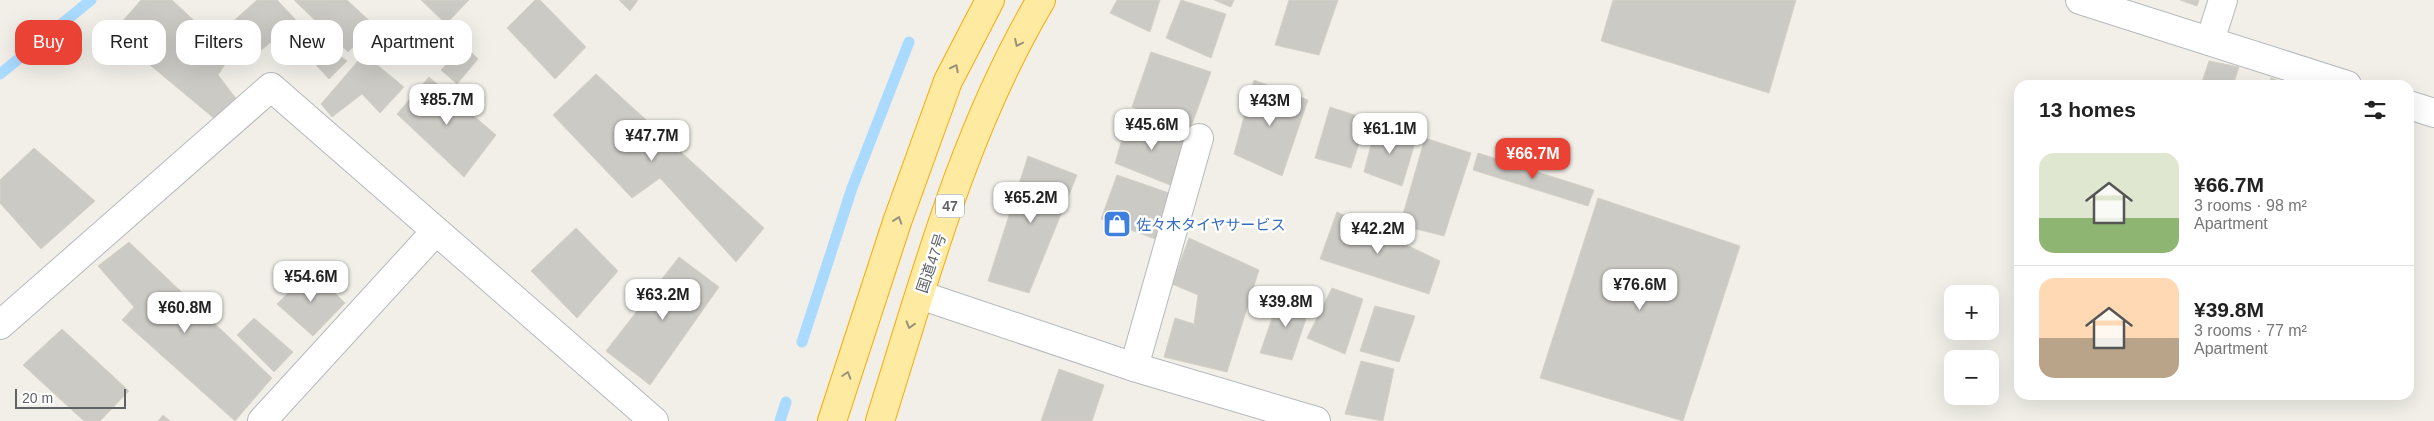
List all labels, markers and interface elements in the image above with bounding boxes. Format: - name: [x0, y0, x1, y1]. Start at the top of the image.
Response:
- chip: Buy: [15, 20, 82, 65]
- chip: Rent: [92, 20, 166, 65]
- chip: Filters: [176, 20, 261, 65]
- chip: New: [271, 20, 343, 65]
- chip: Apartment: [353, 20, 472, 65]
- one-way arrow: [1013, 38, 1024, 47]
- one-way arrow: [949, 65, 959, 74]
- pin: ¥85.7M: [406, 84, 488, 126]
- pin: ¥43M: [1240, 84, 1300, 127]
- text: ¥85.7M: [420, 91, 474, 108]
- text: ¥43M: [1250, 92, 1290, 109]
- icon: filters: [2361, 96, 2389, 124]
- text: 13 homes: [2039, 98, 2136, 121]
- pin: ¥45.6M: [1111, 108, 1193, 151]
- pin: ¥61.1M: [1349, 112, 1431, 155]
- text: ¥45.6M: [1125, 116, 1179, 133]
- pin: ¥47.7M: [611, 120, 693, 162]
- text: ¥61.1M: [1363, 120, 1417, 137]
- text: ¥47.7M: [625, 127, 679, 144]
- pin: ¥66.7M: [1492, 138, 1574, 180]
- text: ¥66.7M: [1506, 145, 1560, 162]
- icon: home: [2079, 173, 2139, 233]
- text: ¥66.7M: [2194, 173, 2264, 196]
- pin: ¥65.2M: [990, 182, 1072, 224]
- text: ¥65.2M: [1004, 189, 1058, 206]
- road number: 47: [936, 195, 964, 218]
- text: 3 rooms · 98 m²: [2194, 197, 2307, 214]
- shop icon: 佐々木タイヤサービス: [1102, 209, 1132, 239]
- pin: ¥42.2M: [1337, 212, 1419, 255]
- text: Apartment: [2194, 215, 2268, 232]
- place label: 佐々木タイヤサービス: [1136, 216, 1286, 233]
- one-way arrow: [892, 217, 902, 225]
- text: ¥42.2M: [1351, 220, 1405, 237]
- street label: 国道47号: [913, 231, 949, 295]
- pin: ¥54.6M: [270, 260, 352, 303]
- text: ¥54.6M: [284, 268, 338, 285]
- pin: ¥76.6M: [1599, 268, 1681, 311]
- text: ¥76.6M: [1613, 276, 1667, 293]
- pin: ¥63.2M: [622, 278, 704, 321]
- map controls: [1944, 285, 1999, 405]
- button: +: [1944, 285, 1999, 340]
- text: ¥63.2M: [636, 286, 690, 303]
- pin: ¥39.8M: [1245, 286, 1327, 328]
- pin: ¥60.8M: [144, 292, 226, 334]
- text: ¥39.8M: [1259, 293, 1313, 310]
- icon: home: [2079, 298, 2139, 358]
- text: ¥39.8M: [2194, 298, 2264, 321]
- text: ¥60.8M: [158, 299, 212, 316]
- one-way arrow: [906, 320, 916, 329]
- text: 3 rooms · 77 m²: [2194, 322, 2307, 339]
- text: Apartment: [2194, 340, 2268, 357]
- button: −: [1944, 350, 1999, 405]
- one-way arrow: [841, 371, 851, 379]
- scale bar: [15, 386, 126, 409]
- text: 20 m: [22, 390, 53, 406]

